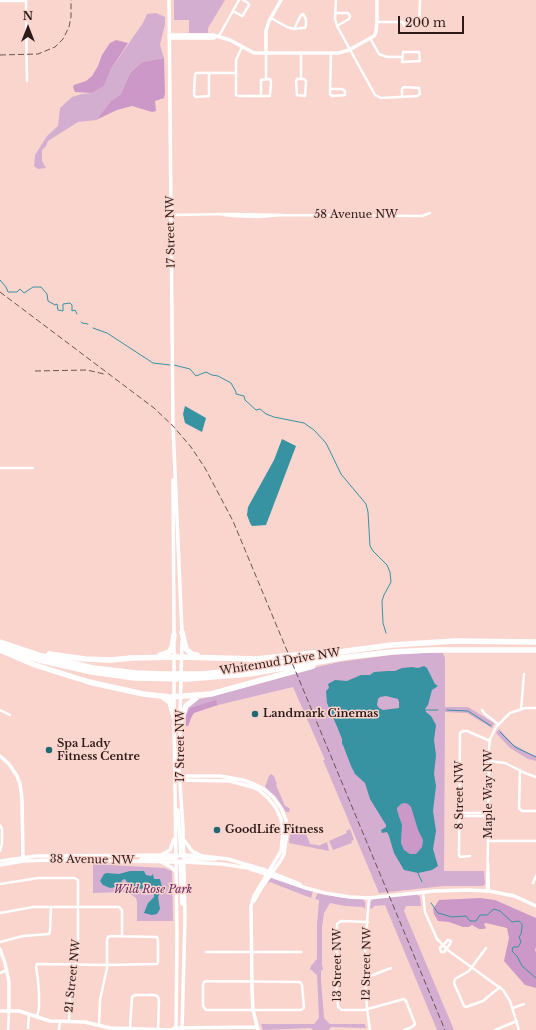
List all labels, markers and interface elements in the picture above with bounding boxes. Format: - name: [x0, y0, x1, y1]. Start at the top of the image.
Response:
- north arrow: [8, 8, 48, 48]
- scale bar: [400, 8, 466, 34]
- text: N: [23, 9, 33, 23]
- text: 200 m: [405, 15, 446, 30]
- street label: 17 Street NW: [164, 196, 178, 268]
- street label: 58 Avenue NW: [314, 208, 398, 222]
- street label: Whitemud Drive NW: [219, 646, 341, 678]
- place label: Landmark Cinemas: [263, 707, 378, 721]
- marker: Landmark Cinemas: [250, 709, 260, 719]
- street label: 17 Street NW: [174, 710, 188, 782]
- place label: Spa Lady Fitness Centre: [57, 737, 140, 763]
- marker: Spa Lady Fitness Centre: [44, 745, 54, 755]
- street label: Maple Way NW: [482, 749, 496, 839]
- street label: 8 Street NW: [453, 761, 467, 829]
- place label: GoodLife Fitness: [225, 823, 324, 837]
- marker: GoodLife Fitness: [212, 825, 222, 835]
- street label: 38 Avenue NW: [50, 853, 134, 867]
- park label: Wild Rose Park: [114, 883, 192, 897]
- street label: 12 Street NW: [360, 927, 374, 1001]
- street label: 13 Street NW: [331, 928, 345, 1002]
- street label: 21 Street NW: [63, 939, 83, 1013]

